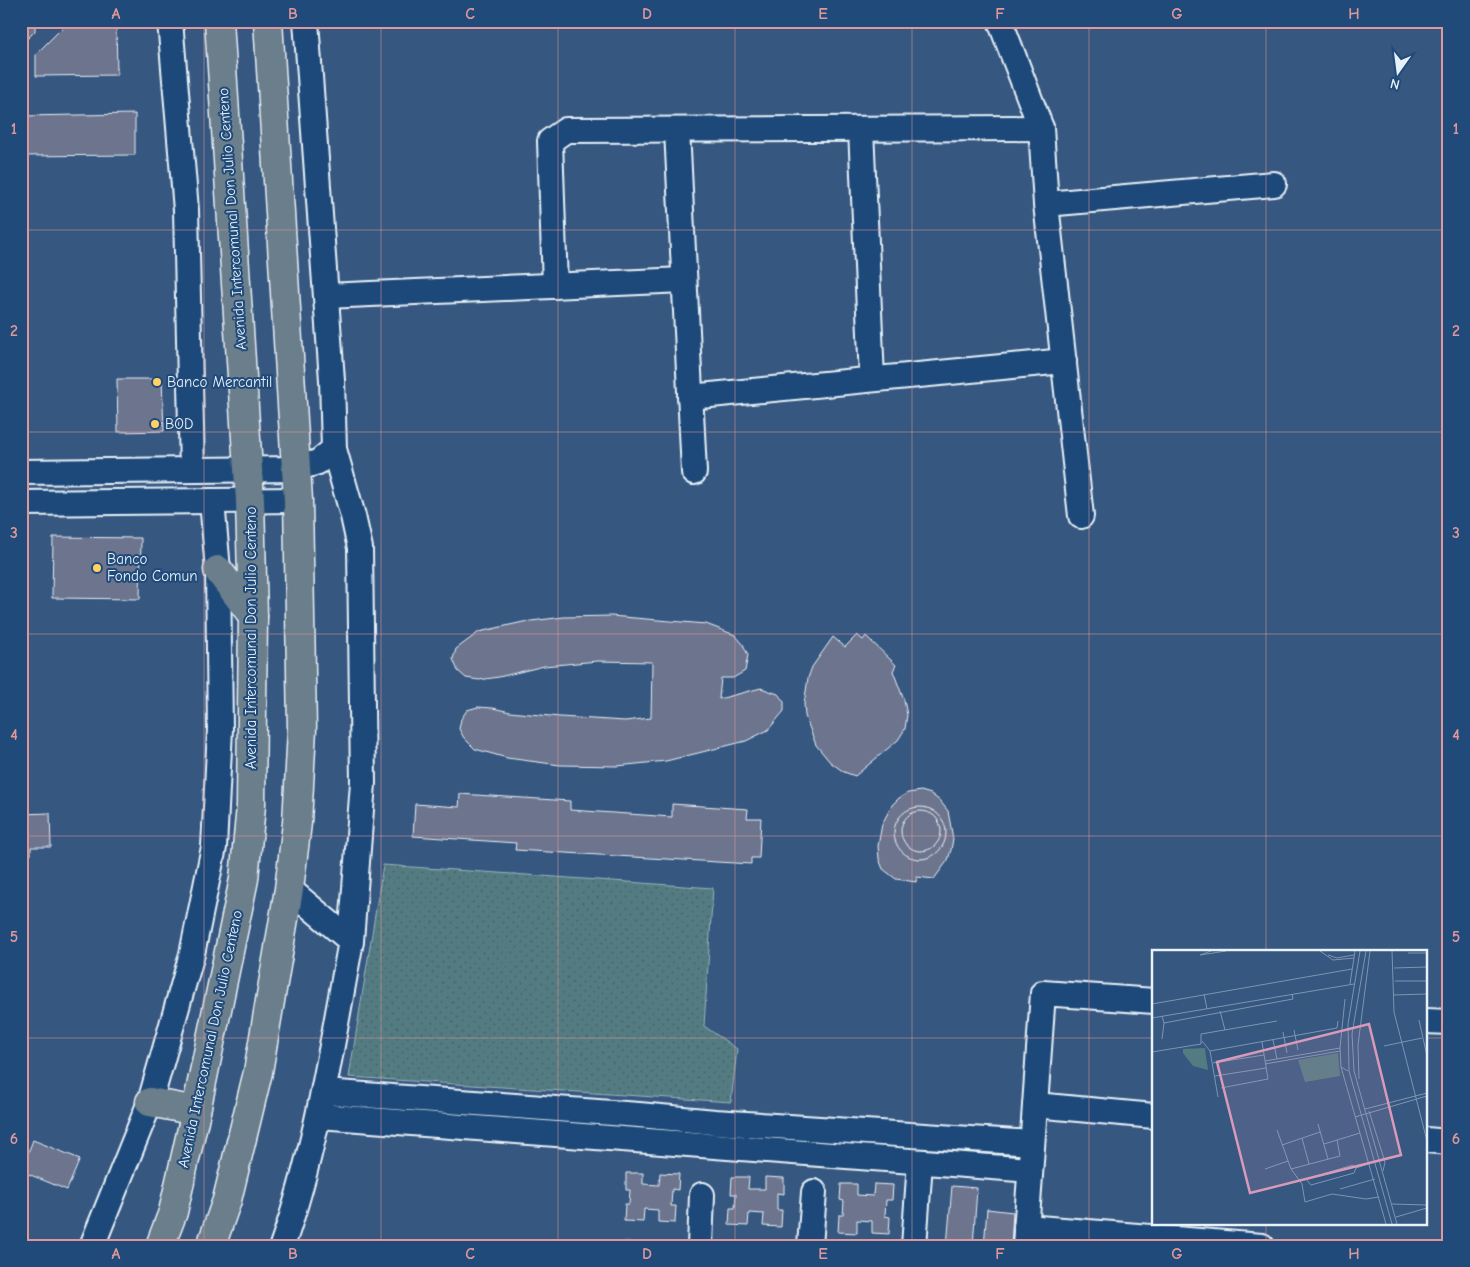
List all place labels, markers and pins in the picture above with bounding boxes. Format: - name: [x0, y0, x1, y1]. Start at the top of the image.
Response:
- place label: Banco Mercantil: [167, 373, 272, 391]
- marker: Banco Mercantil: [151, 376, 163, 388]
- place label: BOD: [165, 415, 193, 433]
- marker: BOD: [149, 418, 161, 430]
- place label: Banco Fondo Comun: [107, 550, 197, 585]
- marker: Banco Fondo Comun: [91, 562, 103, 574]

